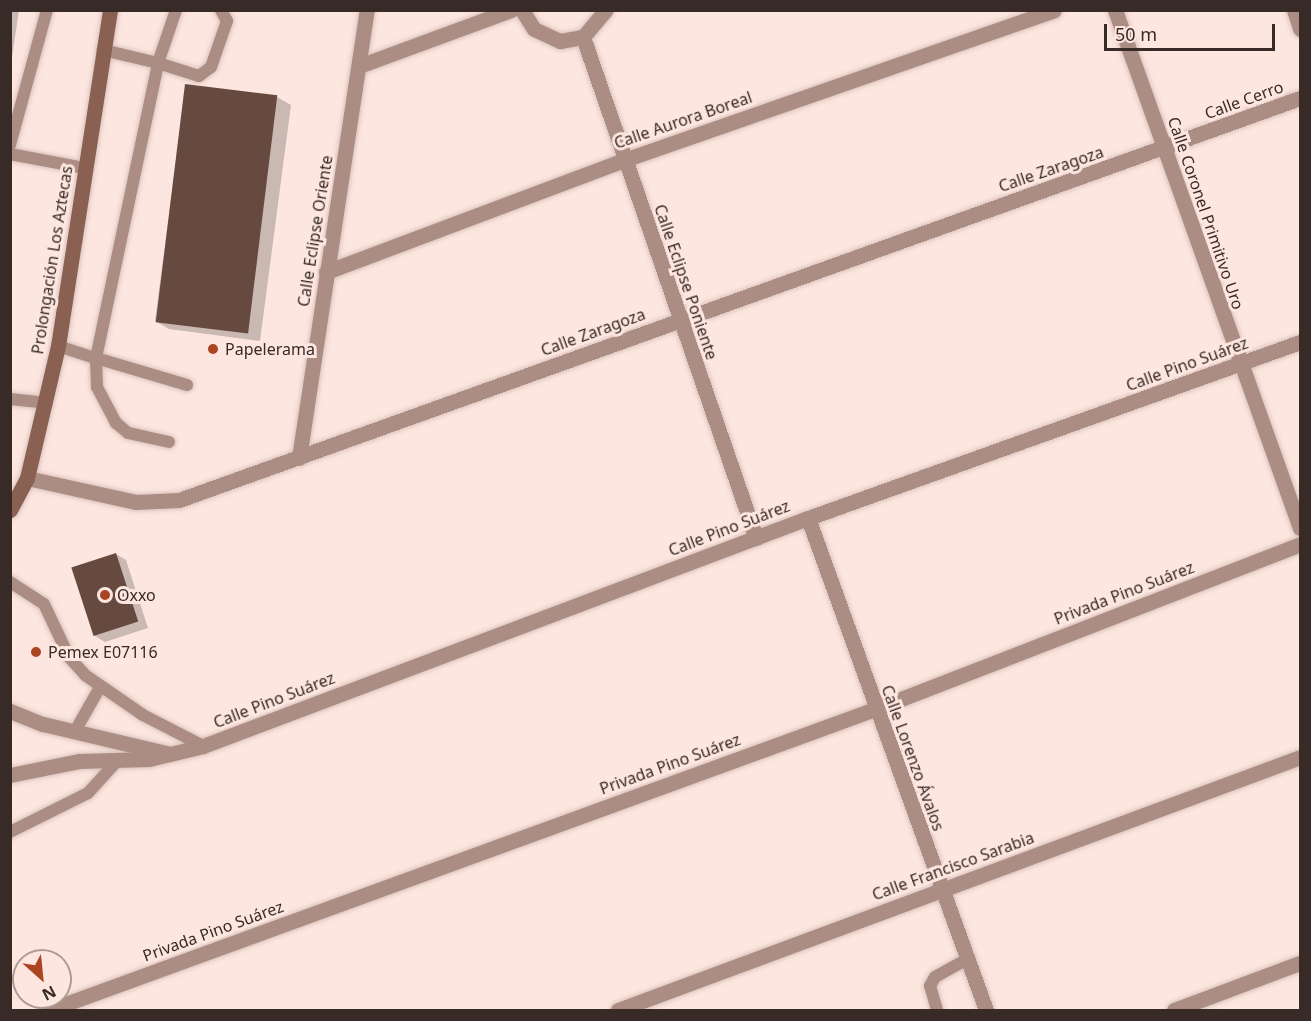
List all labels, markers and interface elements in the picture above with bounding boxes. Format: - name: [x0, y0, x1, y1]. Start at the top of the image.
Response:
- scale bar: [1107, 12, 1278, 50]
- text: 50 m: [1115, 22, 1157, 46]
- street label: Calle Cerro: [1202, 77, 1286, 123]
- street label: Calle Aurora Boreal: [612, 87, 754, 153]
- street label: Calle Coronel Primitivo Uro: [1164, 114, 1248, 312]
- street label: Calle Zaragoza: [996, 142, 1106, 196]
- street label: Calle Eclipse Oriente: [294, 154, 336, 308]
- street label: Prolongación Los Aztecas: [28, 164, 76, 356]
- street label: Calle Eclipse Poniente: [650, 202, 722, 362]
- street label: Calle Zaragoza: [538, 304, 648, 360]
- street label: Calle Pino Suárez: [1123, 333, 1251, 395]
- place label: Papelerama: [225, 339, 315, 359]
- marker: Papelerama: [206, 342, 220, 356]
- street label: Calle Pino Suárez: [666, 496, 792, 560]
- street label: Privada Pino Suárez: [1051, 557, 1197, 629]
- place label: Oxxo: [117, 585, 156, 605]
- marker: Oxxo: [98, 588, 112, 602]
- place label: Pemex E07116: [48, 642, 158, 662]
- marker: Pemex E07116: [29, 645, 43, 659]
- street label: Calle Pino Suárez: [211, 668, 337, 732]
- street label: Calle Lorenzo Ávalos: [878, 682, 948, 834]
- street label: Privada Pino Suárez: [597, 730, 743, 798]
- street label: Calle Francisco Sarabia: [869, 828, 1037, 904]
- street label: Privada Pino Suárez: [140, 897, 286, 965]
- north arrow: [12, 949, 72, 1009]
- text: N: [38, 980, 60, 1006]

